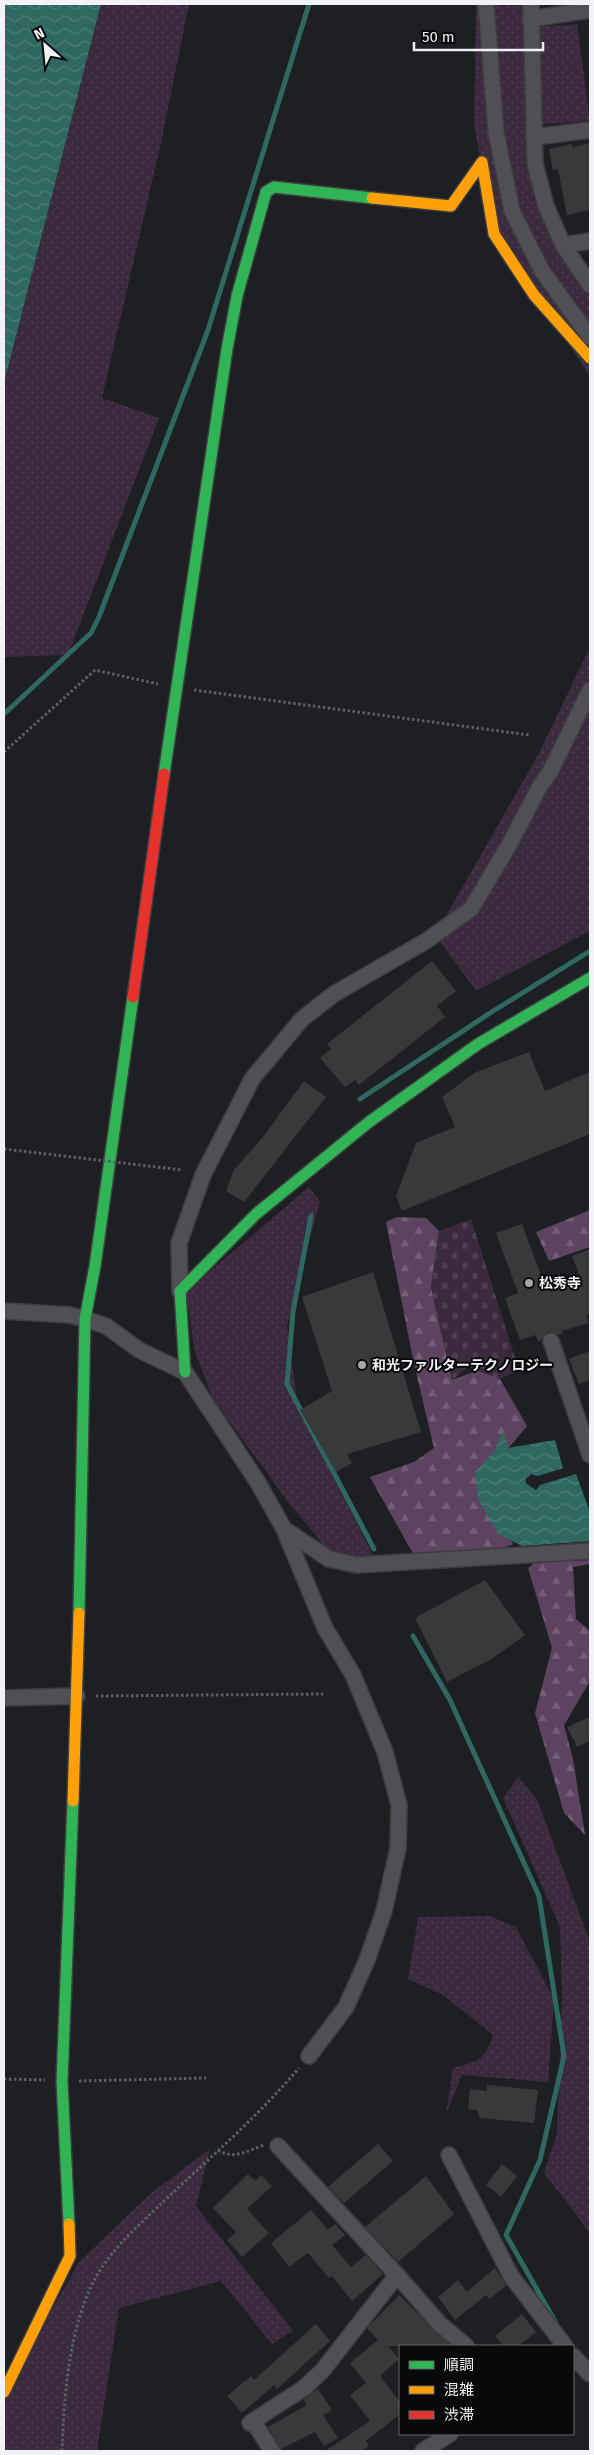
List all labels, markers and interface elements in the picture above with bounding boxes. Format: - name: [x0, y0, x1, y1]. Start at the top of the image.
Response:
- north arrow: [20, 20, 70, 70]
- scale bar: [414, 20, 543, 52]
- text: N: [31, 24, 47, 44]
- text: 50 m: [422, 28, 455, 46]
- place label: 松秀寺: [539, 1275, 581, 1292]
- marker: 松秀寺: [523, 1277, 535, 1289]
- place label: 和光ファルターテクノロジー: [372, 1357, 553, 1374]
- marker: 和光ファルターテクノロジー: [356, 1359, 368, 1371]
- legend: [399, 2345, 574, 2435]
- text: 順調: [444, 2356, 474, 2374]
- text: 混雑: [444, 2381, 474, 2399]
- text: 渋滞: [444, 2406, 474, 2424]

